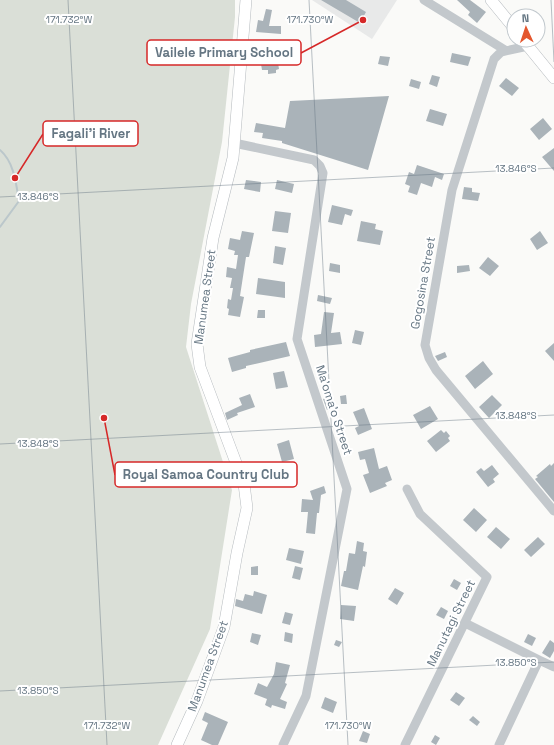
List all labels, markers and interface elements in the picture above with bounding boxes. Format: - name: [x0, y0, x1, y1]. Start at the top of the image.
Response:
- north arrow: [506, 8, 546, 48]
- text: N: [521, 11, 530, 25]
- text: 171.732°W: [46, 13, 92, 26]
- text: 171.730°W: [287, 13, 334, 26]
- callout: Vailele Primary School: [147, 40, 301, 65]
- text: Vailele Primary School: [155, 44, 293, 61]
- callout: Fagali'i River: [43, 121, 138, 146]
- text: Fagali'i River: [52, 125, 130, 142]
- text: 13.846°S: [495, 162, 537, 175]
- text: 13.846°S: [17, 190, 59, 203]
- street label: Gogosina Street: [407, 235, 439, 331]
- street label: Manumea Street: [190, 248, 220, 346]
- street label: Ma'oma'o Street: [312, 363, 356, 457]
- text: 13.848°S: [495, 409, 537, 422]
- text: 13.848°S: [17, 437, 59, 450]
- callout: Royal Samoa Country Club: [115, 462, 297, 487]
- text: Royal Samoa Country Club: [123, 466, 289, 483]
- street label: Manutagi Street: [423, 577, 479, 669]
- street label: Manumea Street: [184, 618, 232, 714]
- text: 13.850°S: [495, 656, 537, 669]
- text: 13.850°S: [17, 684, 59, 697]
- text: 171.732°W: [84, 719, 130, 732]
- text: 171.730°W: [325, 719, 372, 732]

